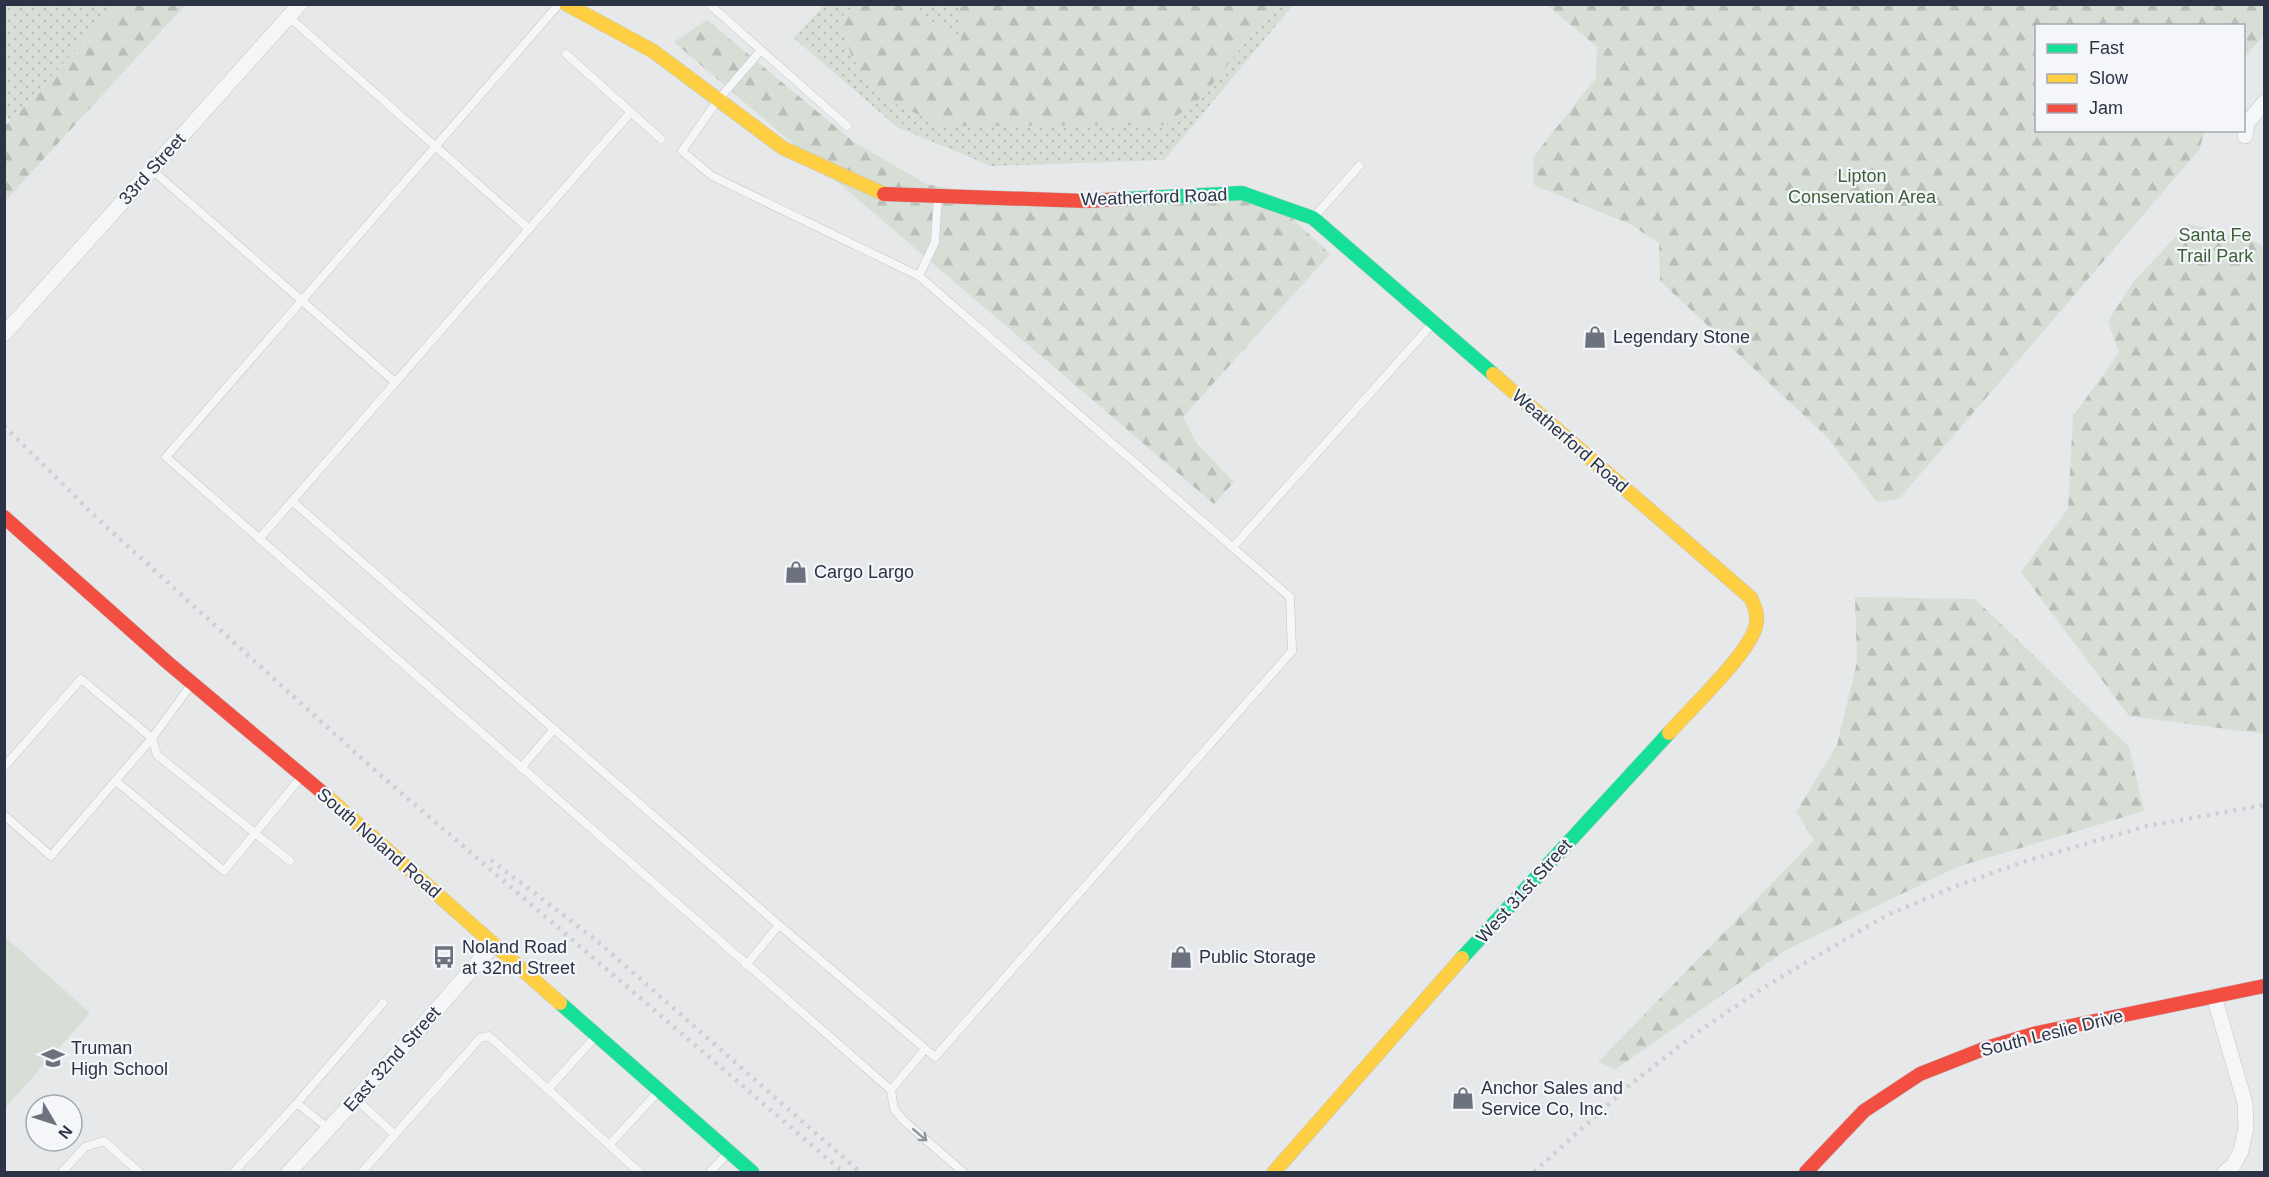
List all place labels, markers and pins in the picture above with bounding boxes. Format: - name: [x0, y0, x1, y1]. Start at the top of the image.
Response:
- shop icon: Legendary Stone: [1582, 324, 1608, 350]
- place label: Legendary Stone: [1613, 327, 1750, 347]
- shop icon: Cargo Largo: [783, 559, 809, 585]
- place label: Cargo Largo: [814, 562, 914, 582]
- place label: Noland Road at 32nd Street: [462, 937, 575, 978]
- bus stop icon: Noland Road at 32nd Street: [431, 944, 457, 970]
- shop icon: Public Storage: [1168, 944, 1194, 970]
- place label: Public Storage: [1199, 947, 1316, 967]
- place label: Truman High School: [71, 1038, 168, 1079]
- school or university icon: Truman High School: [40, 1045, 66, 1071]
- place label: Anchor Sales and Service Co, Inc.: [1481, 1078, 1623, 1119]
- shop icon: Anchor Sales and Service Co, Inc.: [1450, 1085, 1476, 1111]

